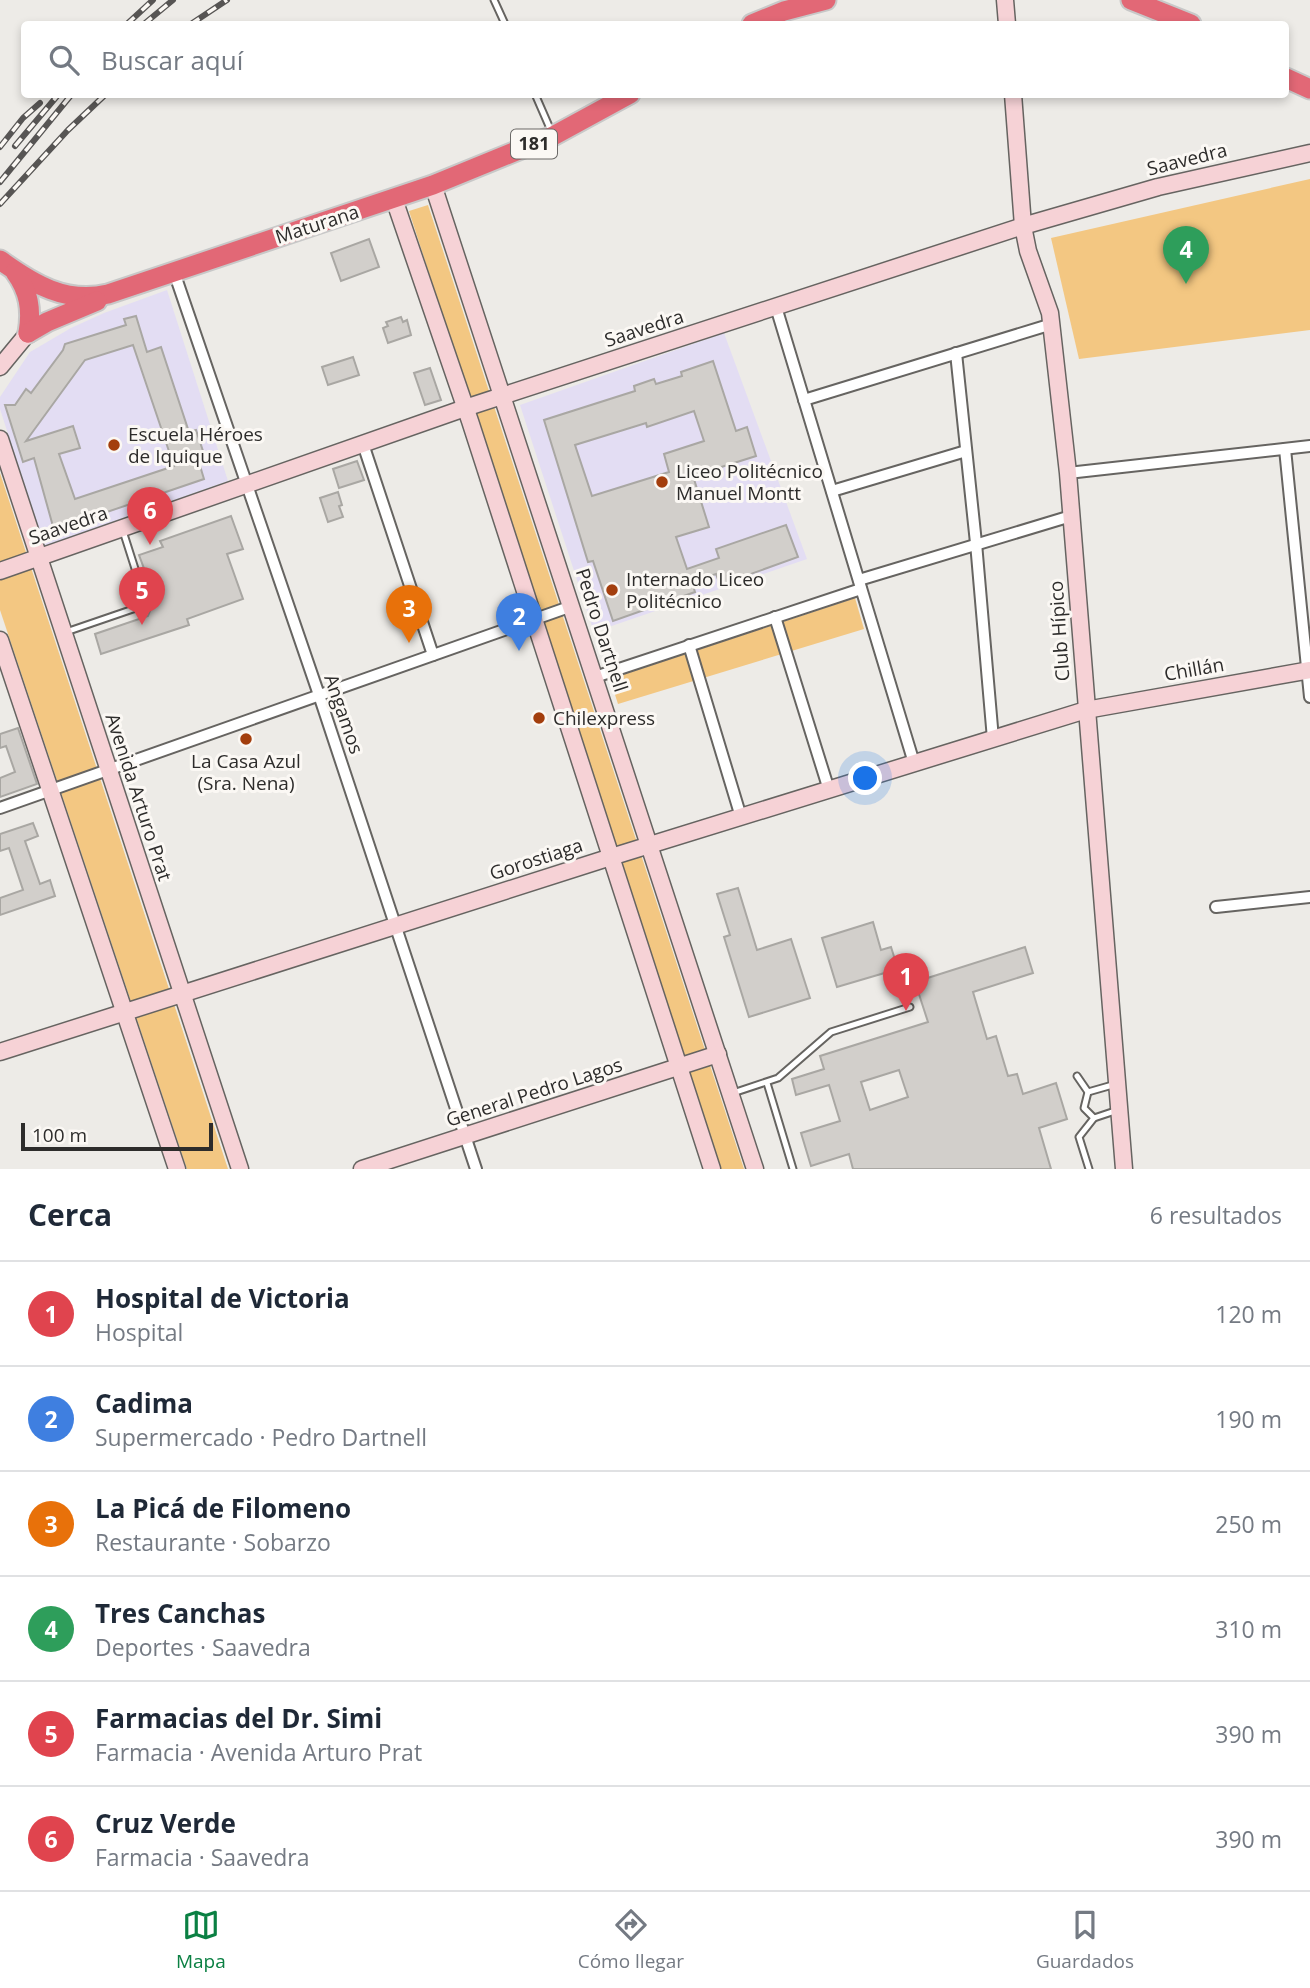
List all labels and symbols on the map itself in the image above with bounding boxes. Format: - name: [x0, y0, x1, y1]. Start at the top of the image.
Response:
- road number: 181: [511, 130, 557, 159]
- street label: Saavedra: [1144, 137, 1230, 181]
- street label: Maturana: [272, 198, 362, 250]
- pin: 4: [1163, 226, 1209, 284]
- street label: Saavedra: [601, 303, 687, 353]
- place label: Escuela Héroes de Iquique: [128, 421, 263, 469]
- marker: Escuela Héroes de Iquique: [106, 437, 122, 453]
- place label: Liceo Politécnico Manuel Montt: [676, 458, 823, 506]
- marker: Liceo Politécnico Manuel Montt: [654, 474, 670, 490]
- pin: 6: [127, 487, 173, 545]
- street label: Saavedra: [25, 499, 111, 551]
- street label: Pedro Dartnell: [570, 565, 634, 695]
- place label: Internado Liceo Politécnico: [626, 566, 764, 614]
- pin: 5: [119, 567, 165, 625]
- street label: Club Hípico: [1043, 580, 1075, 682]
- marker: Internado Liceo Politécnico: [604, 582, 620, 598]
- pin: 3: [386, 585, 432, 643]
- pin: 2: [496, 593, 542, 651]
- street label: Chillán: [1162, 651, 1226, 687]
- street label: Angamos: [318, 671, 370, 757]
- place label: Chilexpress: [553, 705, 655, 731]
- street label: Avenida Arturo Prat: [100, 710, 178, 884]
- marker: Chilexpress: [531, 710, 547, 726]
- marker: La Casa Azul (Sra. Nena): [238, 731, 254, 747]
- place label: La Casa Azul (Sra. Nena): [191, 748, 301, 796]
- your location: [848, 761, 882, 795]
- street label: Gorostiaga: [486, 832, 586, 886]
- pin: 1: [883, 953, 929, 1011]
- street label: General Pedro Lagos: [442, 1051, 626, 1133]
- scale bar: [21, 1120, 214, 1152]

